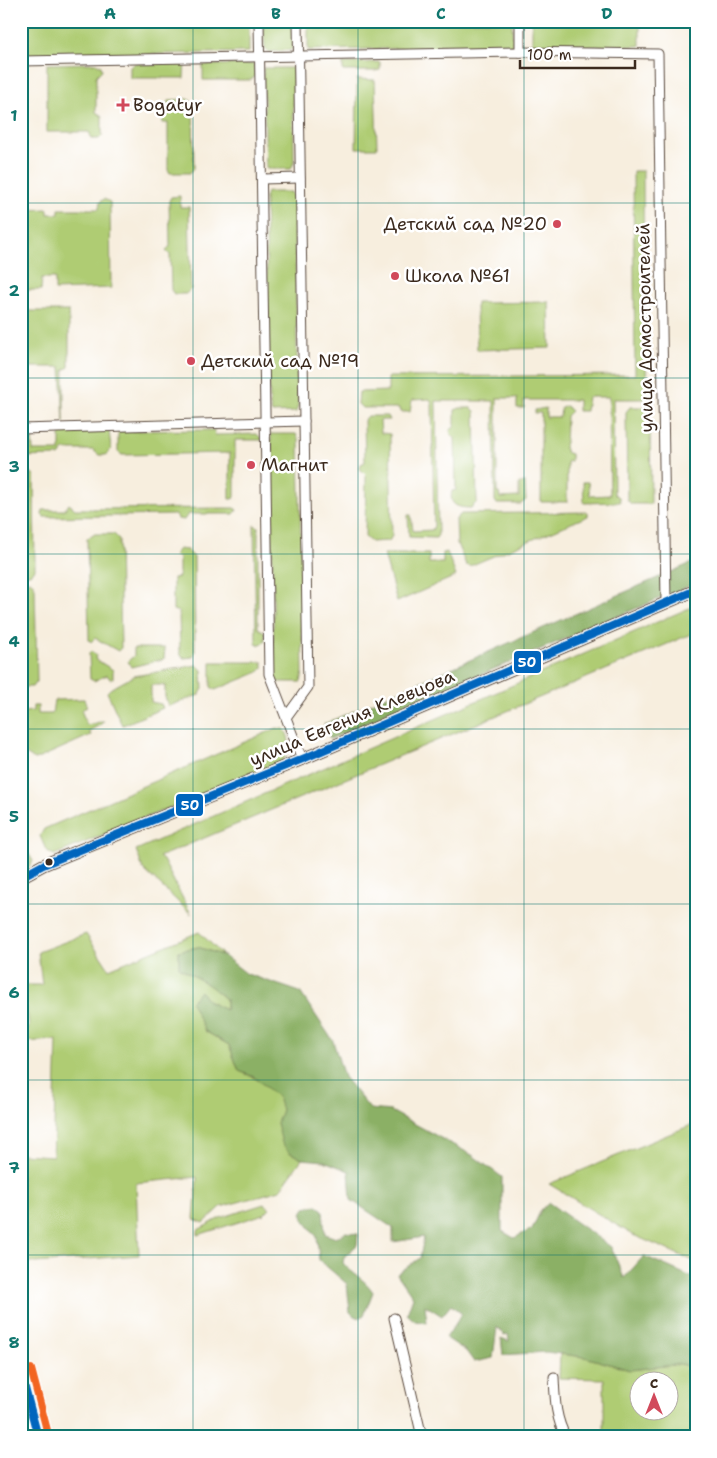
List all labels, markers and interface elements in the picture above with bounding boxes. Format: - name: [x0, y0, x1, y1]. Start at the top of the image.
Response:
- text: A: [104, 3, 116, 24]
- text: B: [271, 3, 281, 24]
- text: C: [436, 3, 446, 24]
- text: D: [601, 3, 613, 24]
- scale bar: [520, 38, 634, 70]
- text: 100 m: [527, 45, 572, 65]
- place label: Bogatyr: [133, 93, 202, 117]
- marker: Bogatyr: [117, 99, 129, 111]
- text: 1: [10, 105, 18, 126]
- place label: Детский сад №20: [384, 212, 547, 236]
- marker: Детский сад №20: [551, 218, 563, 230]
- street label: улица Домостроителей: [631, 223, 659, 433]
- place label: Школа №61: [405, 264, 510, 288]
- marker: Школа №61: [389, 270, 401, 282]
- text: 2: [8, 280, 20, 301]
- place label: Детский сад №19: [201, 349, 359, 373]
- marker: Детский сад №19: [185, 355, 197, 367]
- place label: Магнит: [261, 453, 329, 477]
- text: 3: [8, 456, 20, 477]
- marker: Магнит: [245, 459, 257, 471]
- text: 4: [8, 631, 20, 652]
- line badge: 50: [513, 650, 542, 674]
- text: 50: [518, 653, 536, 671]
- street label: улица Евгения Клевцова: [246, 664, 458, 772]
- line badge: 50: [175, 793, 204, 817]
- text: 50: [181, 796, 199, 814]
- text: 5: [9, 806, 19, 827]
- unlabelled marker: [44, 857, 54, 867]
- text: 6: [8, 982, 20, 1003]
- text: 7: [8, 1157, 20, 1178]
- text: 8: [8, 1332, 20, 1353]
- north arrow: [630, 1370, 680, 1420]
- text: С: [650, 1374, 658, 1392]

